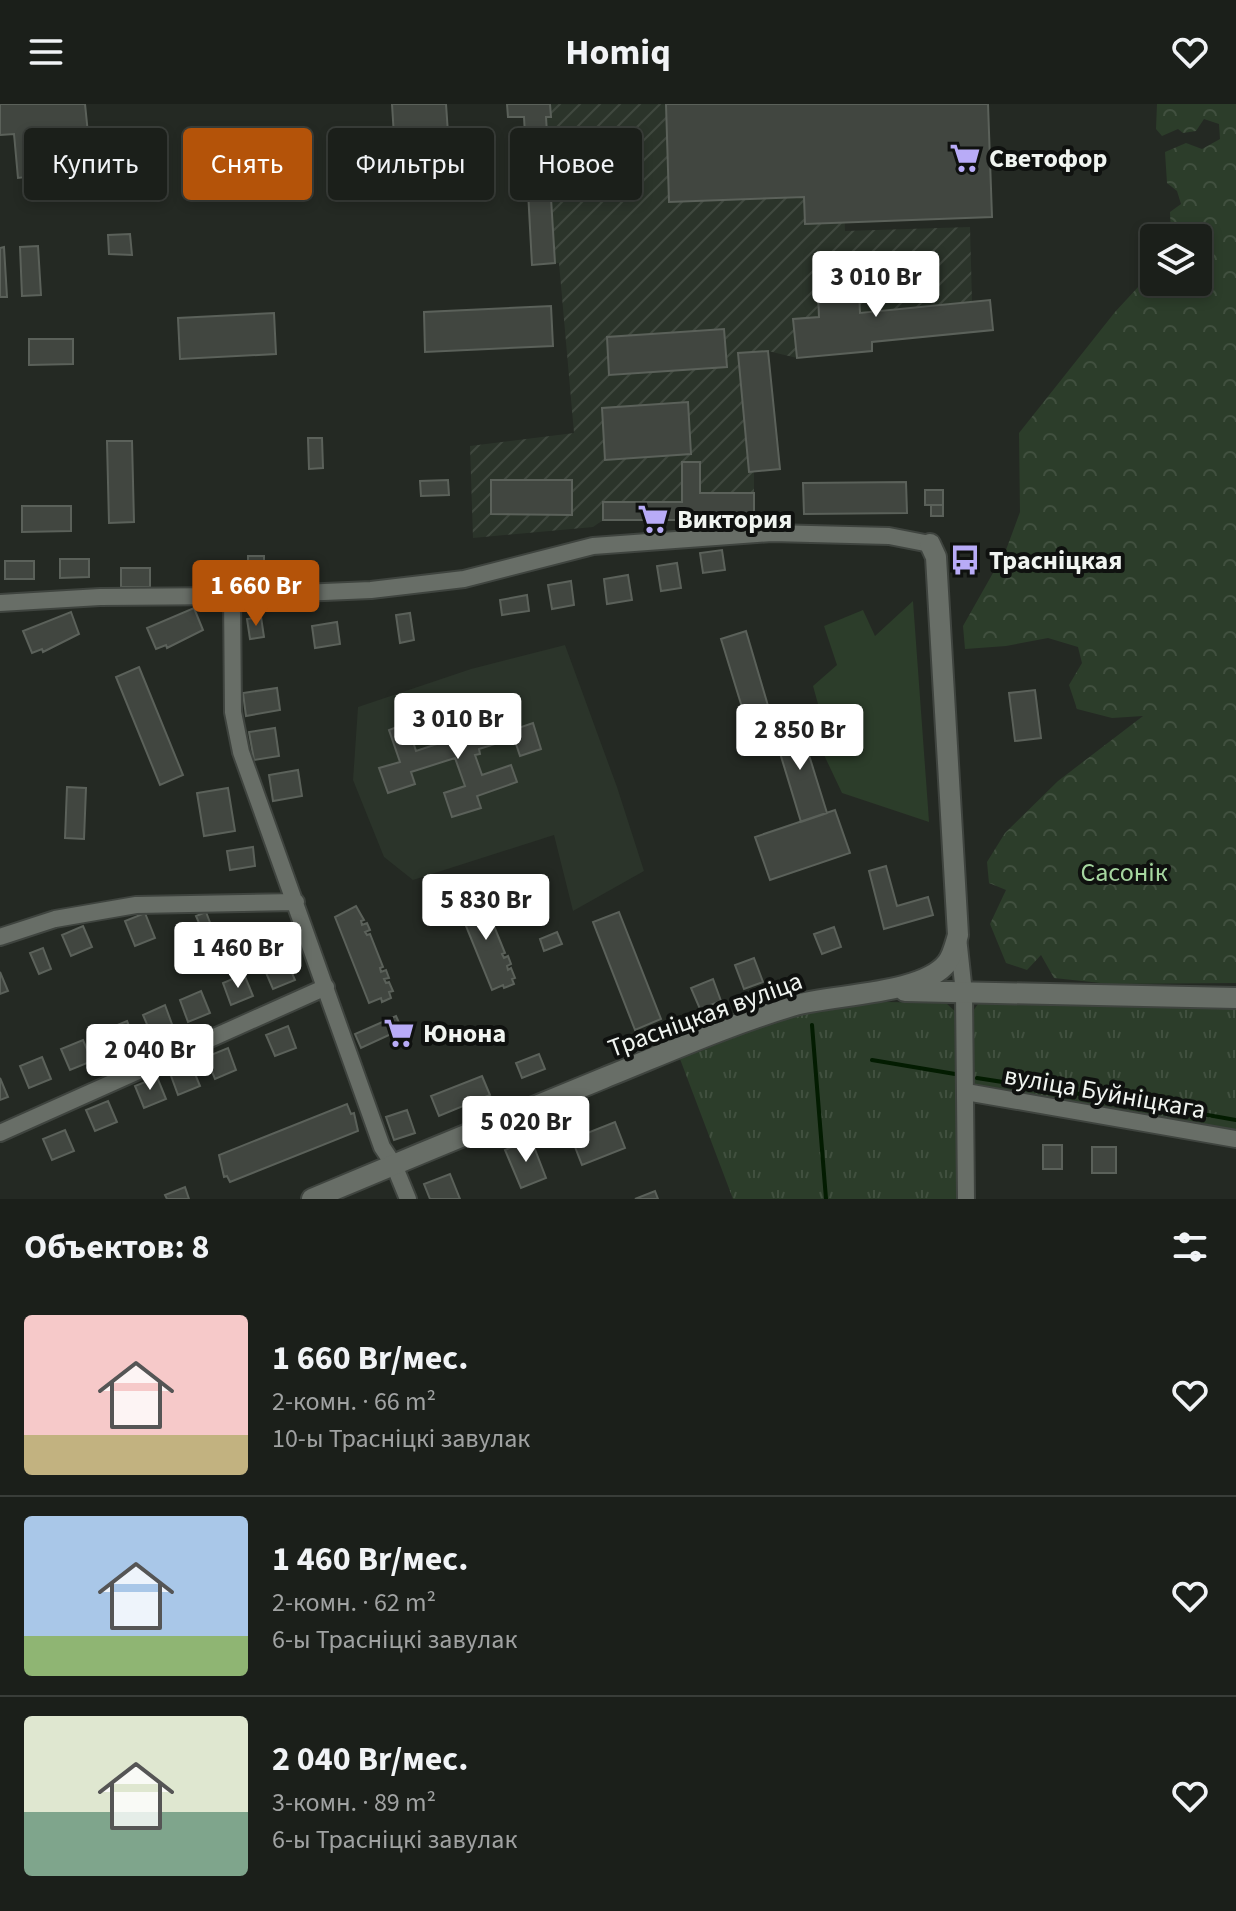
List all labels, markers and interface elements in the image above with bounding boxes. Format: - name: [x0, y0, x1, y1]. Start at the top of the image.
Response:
- text: Homiq: [565, 27, 671, 78]
- icon: menu: [24, 30, 68, 74]
- icon: heart: [1168, 30, 1212, 74]
- chip: Купить: [24, 128, 167, 200]
- chip: Снять: [183, 128, 312, 200]
- chip: Фильтры: [328, 128, 494, 200]
- chip: Новое: [510, 128, 642, 200]
- place label: Светофор: [989, 140, 1107, 177]
- supermarket icon: Светофор: [948, 141, 982, 175]
- map controls: [1140, 224, 1212, 296]
- button: layers: [1140, 224, 1212, 296]
- pin: 3 010 Br: [793, 251, 959, 319]
- text: 3 010 Br: [830, 258, 922, 295]
- place label: Виктория: [677, 501, 792, 538]
- supermarket icon: Виктория: [636, 502, 670, 536]
- place label: Трасніцкая: [989, 542, 1123, 579]
- bus stop icon: Трасніцкая: [948, 543, 982, 577]
- pin: 1 660 Br: [173, 560, 339, 628]
- text: 1 660 Br: [210, 567, 302, 604]
- pin: 3 010 Br: [375, 693, 541, 761]
- text: 3 010 Br: [412, 700, 504, 737]
- pin: 2 850 Br: [717, 704, 883, 772]
- text: 2 850 Br: [754, 711, 846, 748]
- park label: Сасонік: [1080, 854, 1168, 891]
- pin: 5 830 Br: [403, 874, 569, 942]
- text: 5 830 Br: [440, 881, 532, 918]
- pin: 1 460 Br: [155, 922, 321, 990]
- text: 1 460 Br: [192, 929, 284, 966]
- street label: Трасніцкая вуліца: [603, 962, 808, 1067]
- place label: Юнона: [423, 1015, 506, 1052]
- supermarket icon: Юнона: [382, 1016, 416, 1050]
- pin: 2 040 Br: [67, 1024, 233, 1092]
- text: 2 040 Br: [104, 1031, 196, 1068]
- street label: вуліца Буйніцкага: [1001, 1057, 1209, 1128]
- pin: 5 020 Br: [443, 1096, 609, 1164]
- text: 5 020 Br: [480, 1103, 572, 1140]
- text: Объектов: 8: [24, 1223, 209, 1272]
- icon: filters: [1168, 1225, 1212, 1269]
- text: 1 660 Br/мес.: [272, 1334, 468, 1383]
- icon: home: [88, 1347, 184, 1443]
- icon: heart: [1168, 1373, 1212, 1417]
- text: 2-комн. · 66 m²: [272, 1383, 436, 1420]
- text: 10-ы Трасніцкі завулак: [272, 1420, 530, 1457]
- text: 1 460 Br/мес.: [272, 1535, 468, 1584]
- icon: home: [88, 1548, 184, 1644]
- icon: heart: [1168, 1574, 1212, 1618]
- text: 2-комн. · 62 m²: [272, 1584, 436, 1621]
- text: 6-ы Трасніцкі завулак: [272, 1621, 517, 1658]
- text: 2 040 Br/мес.: [272, 1735, 468, 1784]
- icon: home: [88, 1748, 184, 1844]
- icon: heart: [1168, 1774, 1212, 1818]
- text: 3-комн. · 89 m²: [272, 1784, 436, 1821]
- text: 6-ы Трасніцкі завулак: [272, 1821, 517, 1858]

